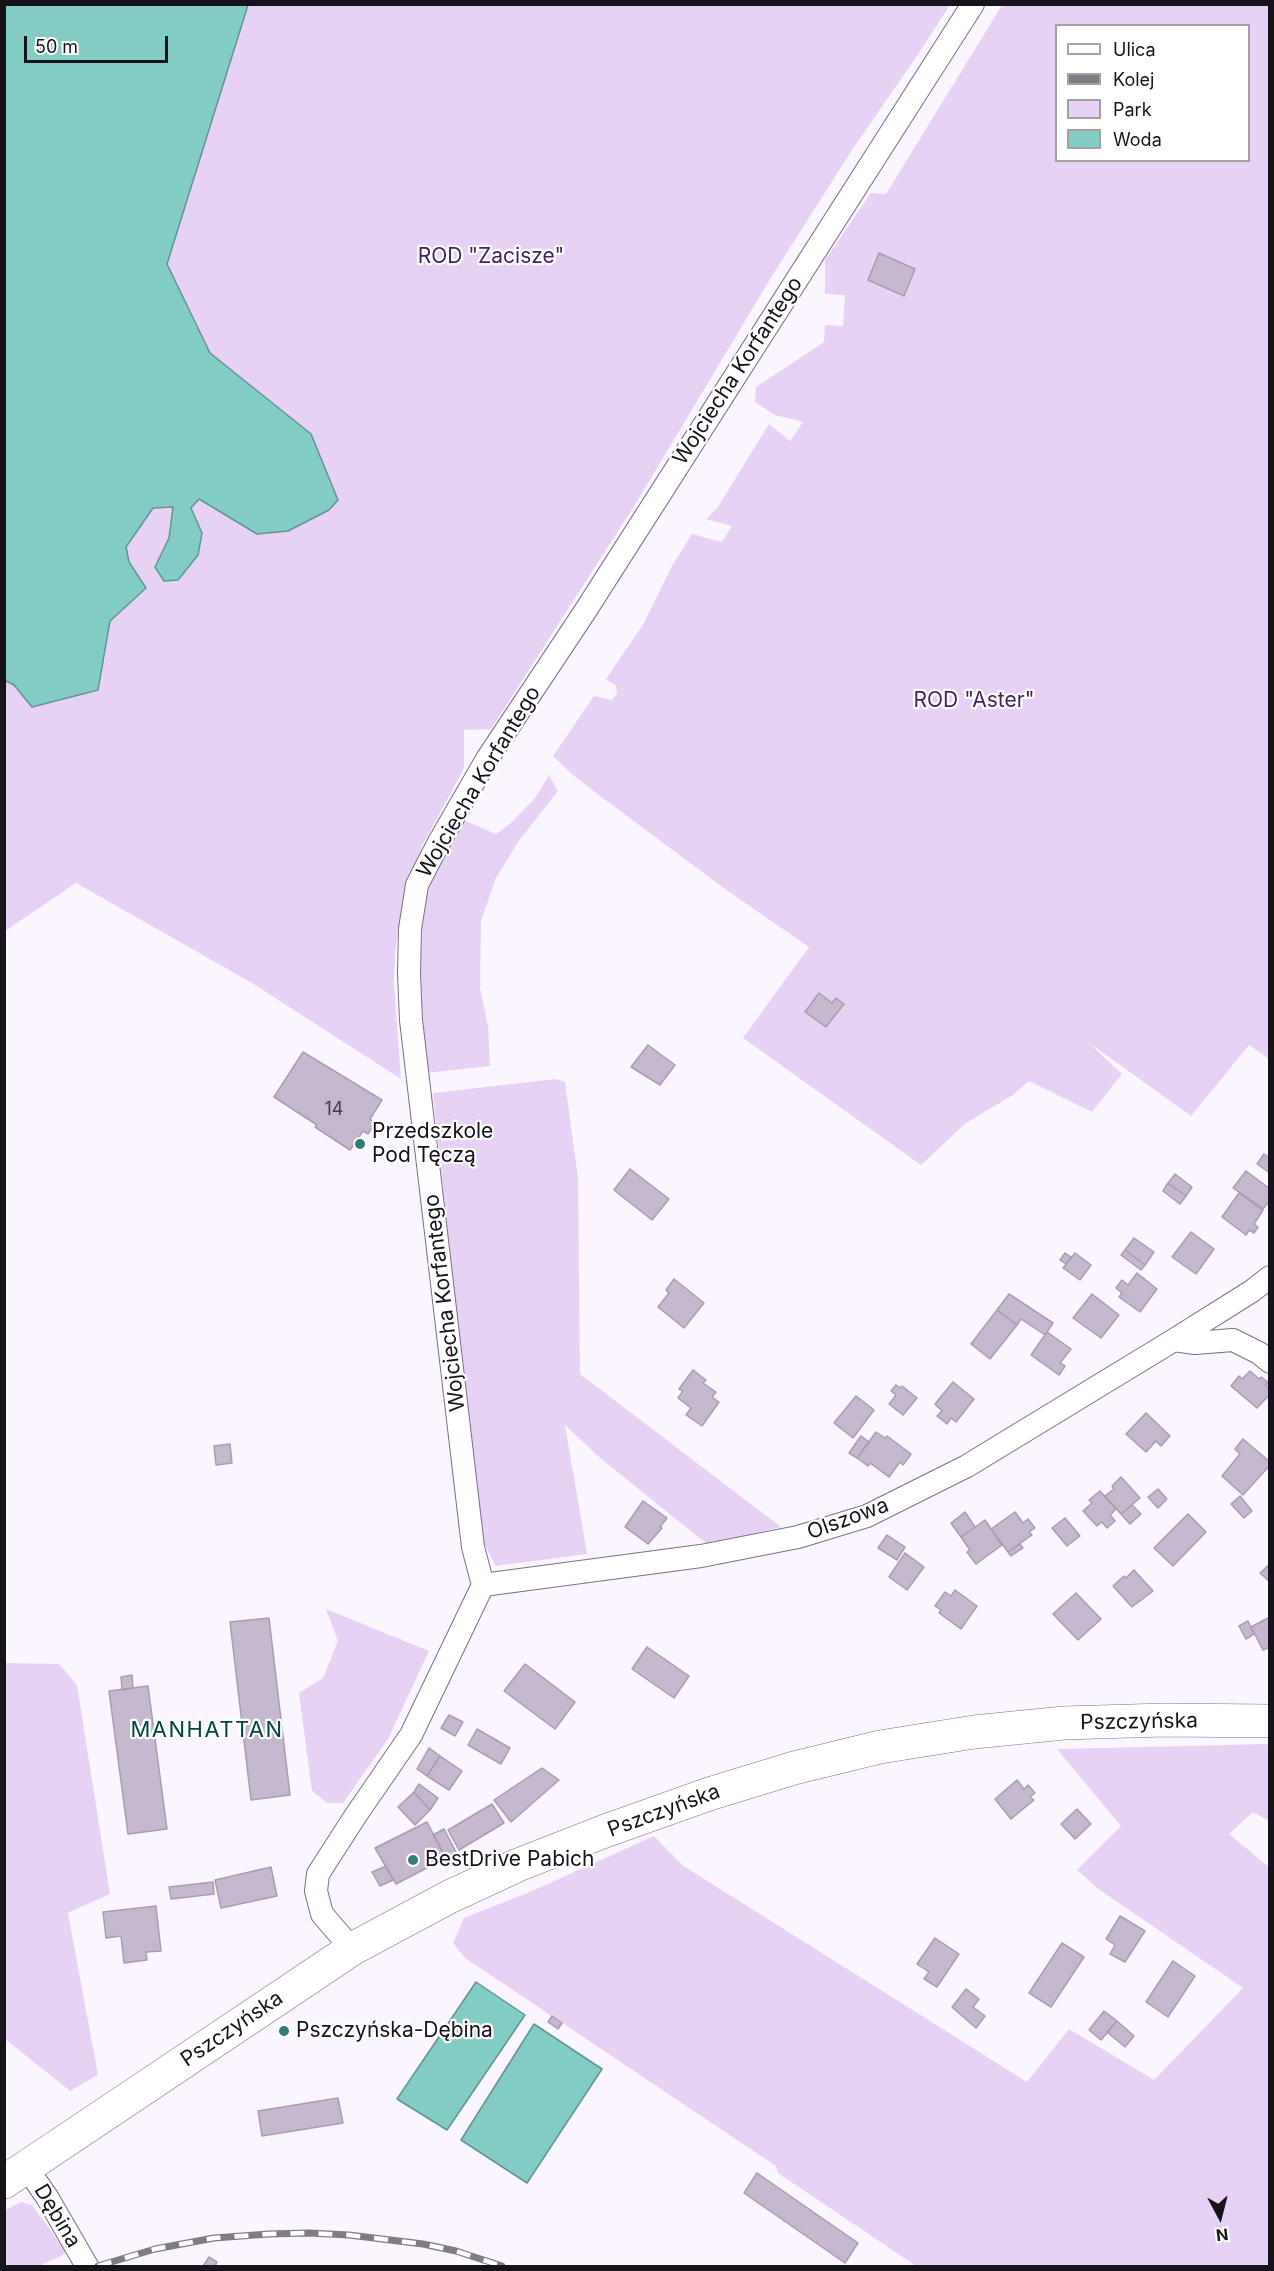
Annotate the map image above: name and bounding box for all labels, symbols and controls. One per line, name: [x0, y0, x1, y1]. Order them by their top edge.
scale bar: [27, 24, 171, 62]
legend: [1055, 24, 1250, 162]
text: 50 m: [35, 36, 78, 57]
text: Ulica: [1113, 39, 1156, 60]
text: Kolej: [1113, 69, 1154, 90]
text: Park: [1113, 99, 1152, 120]
text: Woda: [1113, 129, 1162, 150]
park label: ROD "Zacisze": [418, 244, 564, 270]
street label: Wojciecha Korfantego: [668, 272, 808, 470]
street label: Wojciecha Korfantego: [412, 682, 546, 882]
park label: ROD "Aster": [914, 688, 1034, 714]
house number: 14: [325, 1099, 343, 1121]
place label: Przedszkole Pod Tęczą: [372, 1119, 493, 1169]
marker: Przedszkole Pod Tęczą: [353, 1137, 367, 1151]
street label: Wojciecha Korfantego: [419, 1193, 471, 1413]
street label: Olszowa: [804, 1493, 892, 1545]
street label: Pszczyńska: [1080, 1708, 1198, 1736]
district label: MANHATTAN: [130, 1717, 284, 1743]
street label: Pszczyńska: [604, 1779, 724, 1843]
place label: BestDrive Pabich: [425, 1847, 595, 1873]
marker: BestDrive Pabich: [406, 1853, 420, 1867]
street label: Pszczyńska: [176, 1986, 288, 2072]
place label: Pszczyńska-Dębina: [296, 2018, 493, 2044]
marker: Pszczyńska-Dębina: [277, 2024, 291, 2038]
street label: Dębina: [28, 2180, 86, 2252]
north arrow: [1190, 2187, 1250, 2247]
text: N: [1215, 2224, 1229, 2246]

